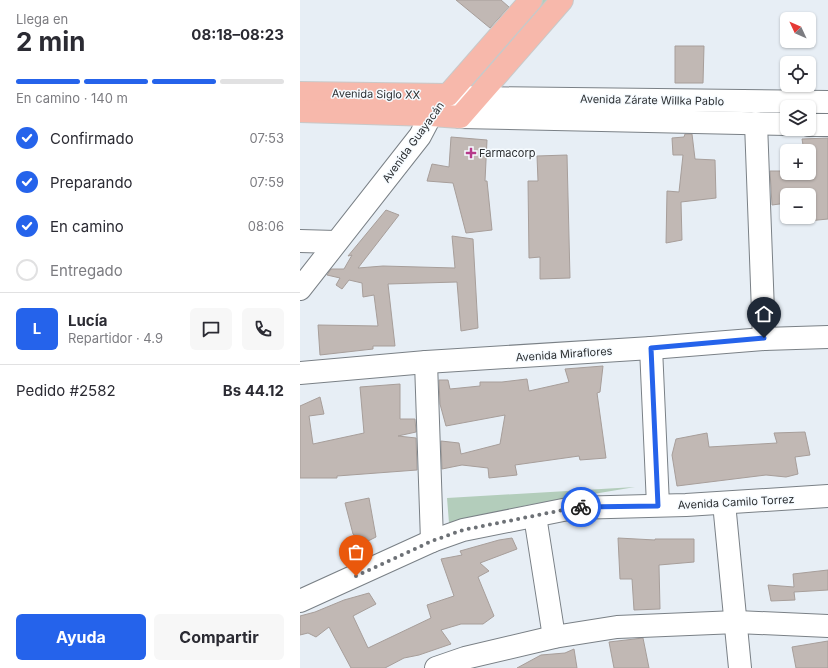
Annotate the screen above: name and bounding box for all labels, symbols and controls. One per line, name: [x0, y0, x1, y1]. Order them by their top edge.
text: Llega en: [16, 11, 68, 27]
north arrow: [780, 12, 816, 48]
map controls: [780, 12, 816, 224]
text: 08:18–08:23: [191, 25, 284, 44]
text: 2 min: [16, 26, 86, 57]
button: locate: [780, 56, 816, 92]
street label: Avenida Siglo XX: [332, 86, 421, 102]
text: En camino · 140 m: [16, 90, 128, 106]
street label: Avenida Zárate Willka Pablo: [580, 92, 725, 108]
street label: Avenida Guayacán: [379, 99, 447, 185]
button: layers: [780, 100, 816, 136]
icon: check: [16, 127, 38, 149]
text: Confirmado: [50, 129, 134, 148]
text: 07:53: [249, 130, 284, 146]
button: +: [780, 144, 816, 180]
place label: Farmacorp: [479, 146, 536, 160]
marker: Farmacorp: [466, 148, 476, 158]
icon: check: [16, 171, 38, 193]
text: Preparando: [50, 173, 133, 192]
text: 07:59: [249, 174, 284, 190]
button: −: [780, 188, 816, 224]
icon: check: [16, 215, 38, 237]
text: En camino: [50, 217, 124, 236]
text: 08:06: [248, 218, 284, 234]
text: Entregado: [50, 261, 123, 280]
pin: [747, 297, 781, 338]
icon: home: [753, 303, 775, 325]
button: chat: [190, 308, 232, 350]
button: phone: [242, 308, 284, 350]
text: Lucía: [68, 311, 107, 330]
text: L: [33, 319, 41, 338]
text: Repartidor · 4.9: [68, 330, 163, 346]
street label: Avenida Miraflores: [515, 344, 613, 364]
text: Pedido #2582: [16, 381, 116, 400]
text: Bs 44.12: [223, 381, 284, 400]
courier: [561, 487, 601, 527]
street label: Avenida Camilo Torrez: [677, 492, 795, 512]
icon: bike: [570, 496, 592, 518]
pin: [339, 535, 373, 576]
icon: bag: [345, 541, 367, 563]
button: Ayuda: [16, 614, 146, 660]
button: Compartir: [154, 614, 284, 660]

